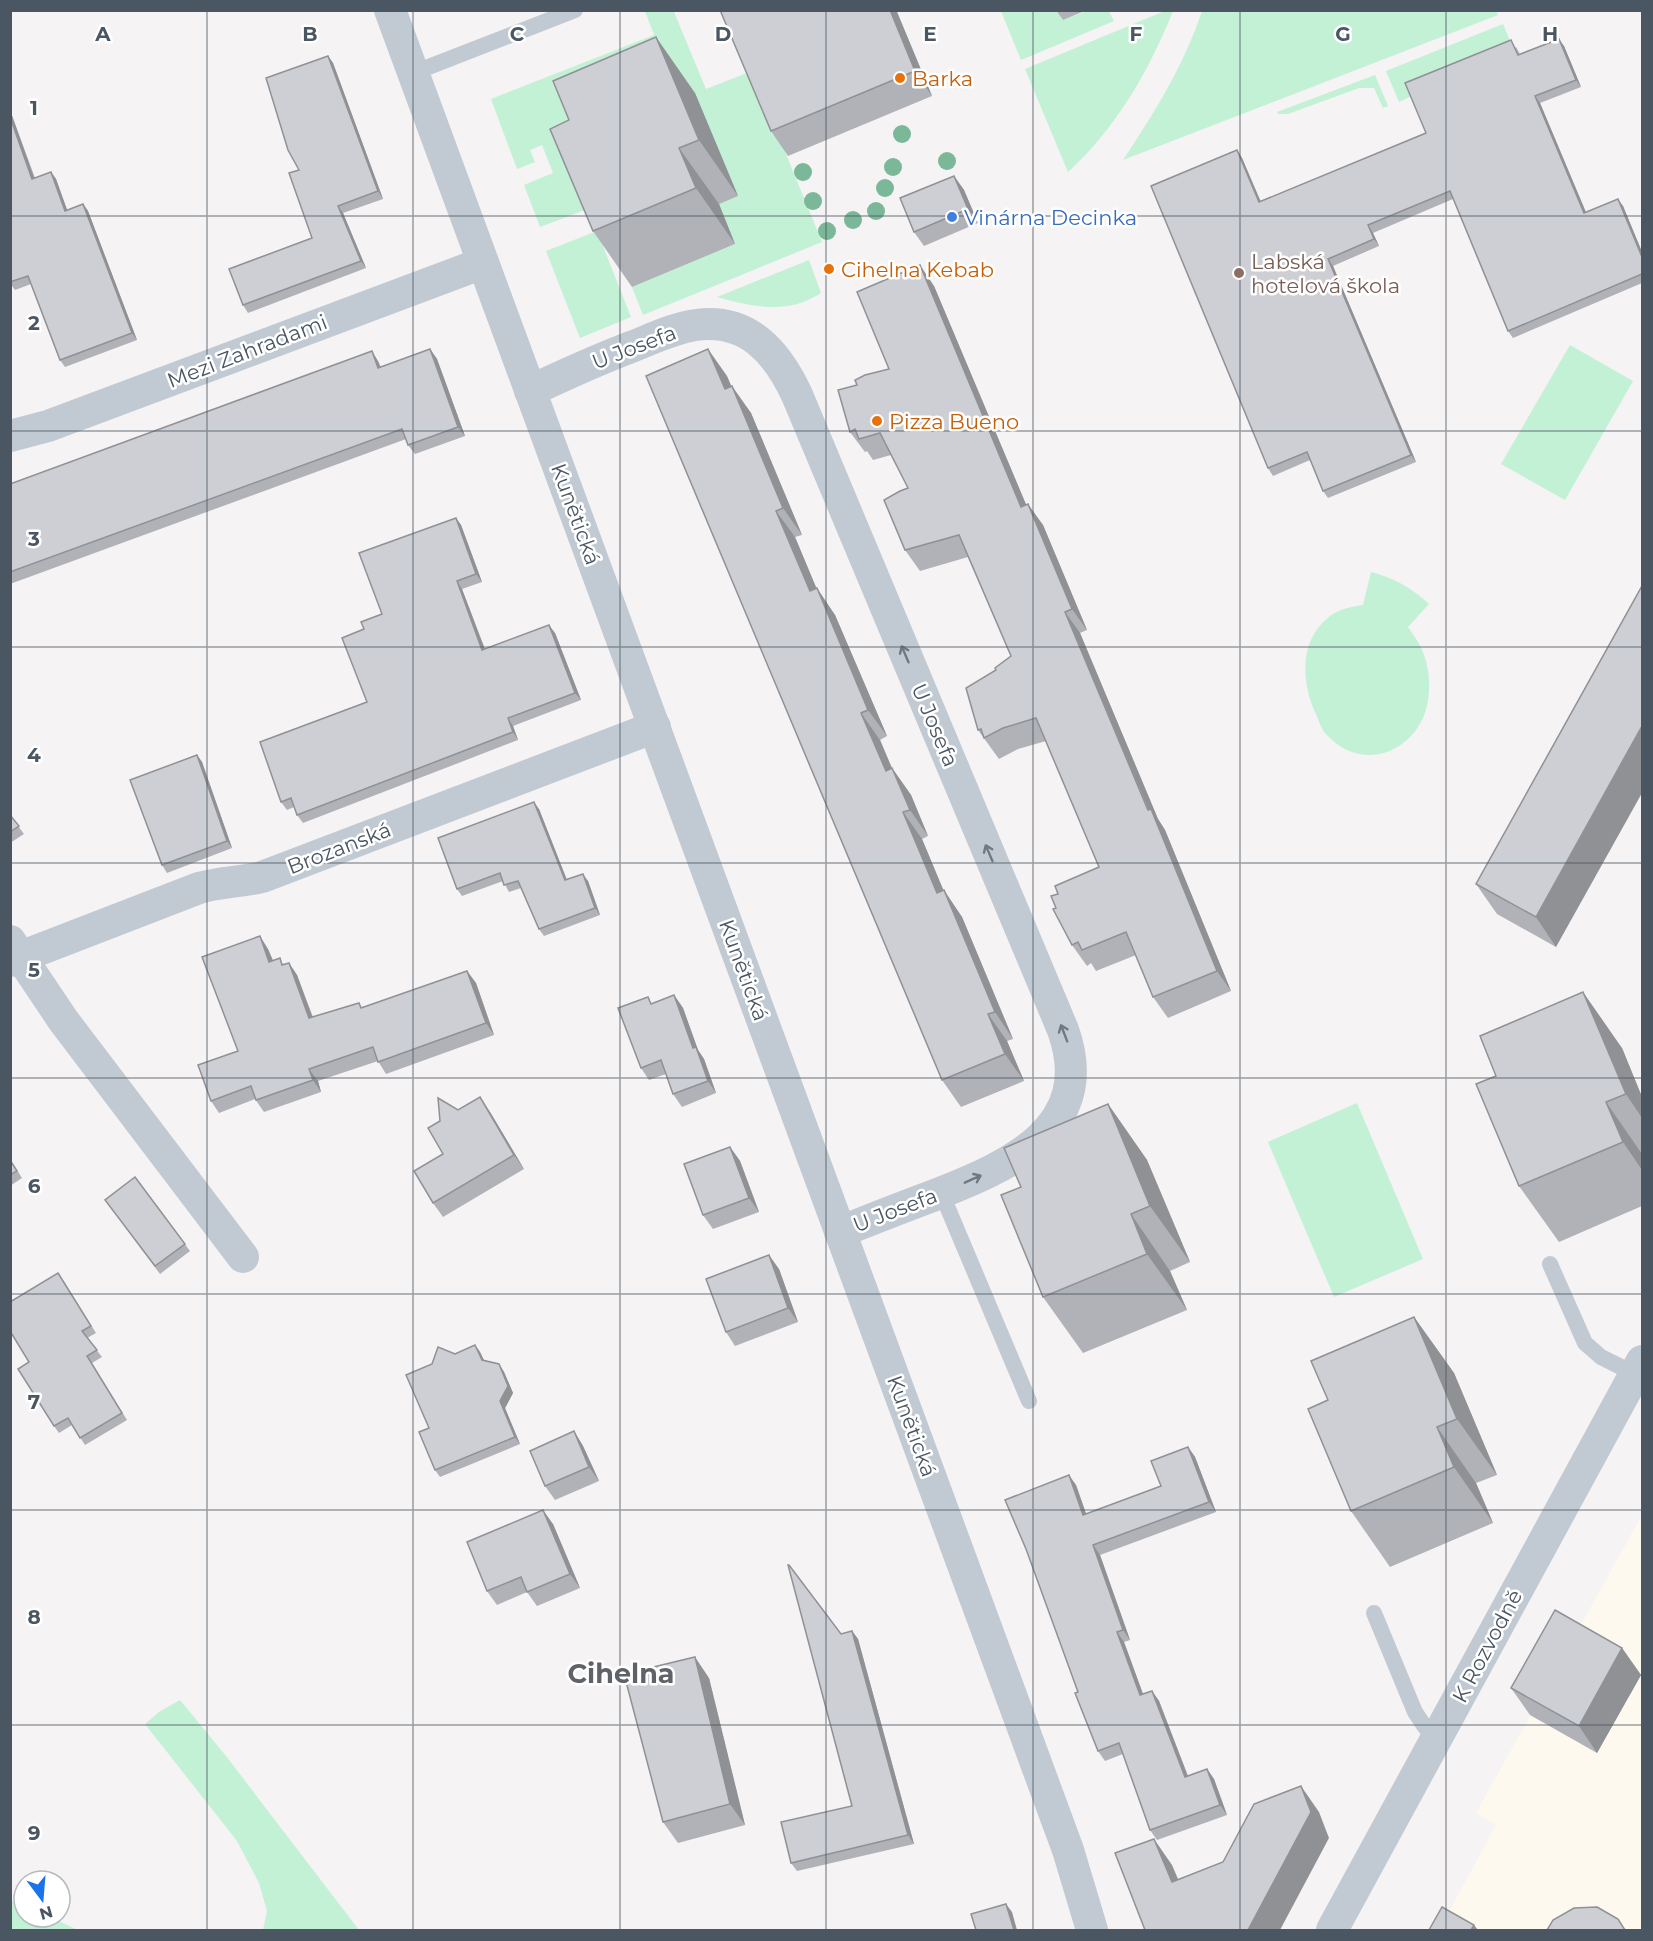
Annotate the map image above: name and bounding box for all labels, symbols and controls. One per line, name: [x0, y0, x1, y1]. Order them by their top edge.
text: A: [94, 22, 111, 46]
text: B: [302, 22, 318, 46]
text: C: [510, 22, 525, 46]
text: D: [715, 22, 731, 46]
text: E: [923, 22, 937, 46]
text: F: [1130, 22, 1143, 46]
text: G: [1335, 22, 1351, 46]
text: H: [1542, 22, 1558, 46]
place label: Barka: [912, 66, 973, 91]
marker: Barka: [893, 71, 907, 85]
text: 1: [30, 96, 38, 120]
place label: Vinárna Decinka: [964, 205, 1137, 230]
marker: Vinárna Decinka: [945, 210, 959, 224]
place label: Labská hotelová škola: [1251, 249, 1400, 298]
place label: Cihelna Kebab: [841, 257, 994, 282]
marker: Cihelna Kebab: [822, 262, 836, 276]
marker: Labská hotelová škola: [1232, 266, 1246, 280]
street label: Mezi Zahradami: [163, 309, 331, 393]
text: 2: [28, 311, 40, 335]
street label: U Josefa: [588, 320, 680, 374]
place label: Pizza Bueno: [889, 409, 1019, 434]
marker: Pizza Bueno: [870, 414, 884, 428]
street label: Kunětická: [546, 460, 606, 568]
text: 3: [27, 527, 40, 551]
one-way arrow: [899, 645, 910, 663]
street label: U Josefa: [906, 680, 964, 770]
text: 4: [27, 743, 41, 767]
street label: Brozanská: [284, 817, 394, 879]
one-way arrow: [983, 844, 994, 862]
street label: Kunětická: [714, 916, 774, 1024]
text: 5: [28, 958, 40, 982]
one-way arrow: [1058, 1024, 1069, 1043]
one-way arrow: [963, 1172, 981, 1184]
text: 6: [28, 1174, 41, 1198]
street label: U Josefa: [849, 1183, 941, 1237]
street label: Kunětická: [882, 1372, 942, 1480]
text: 7: [28, 1390, 40, 1414]
street label: K Rozvodně: [1447, 1585, 1527, 1707]
text: 8: [27, 1605, 41, 1629]
district label: Cihelna: [568, 1657, 674, 1690]
text: 9: [28, 1821, 40, 1845]
north arrow: [12, 1869, 72, 1929]
text: N: [37, 1902, 55, 1924]

